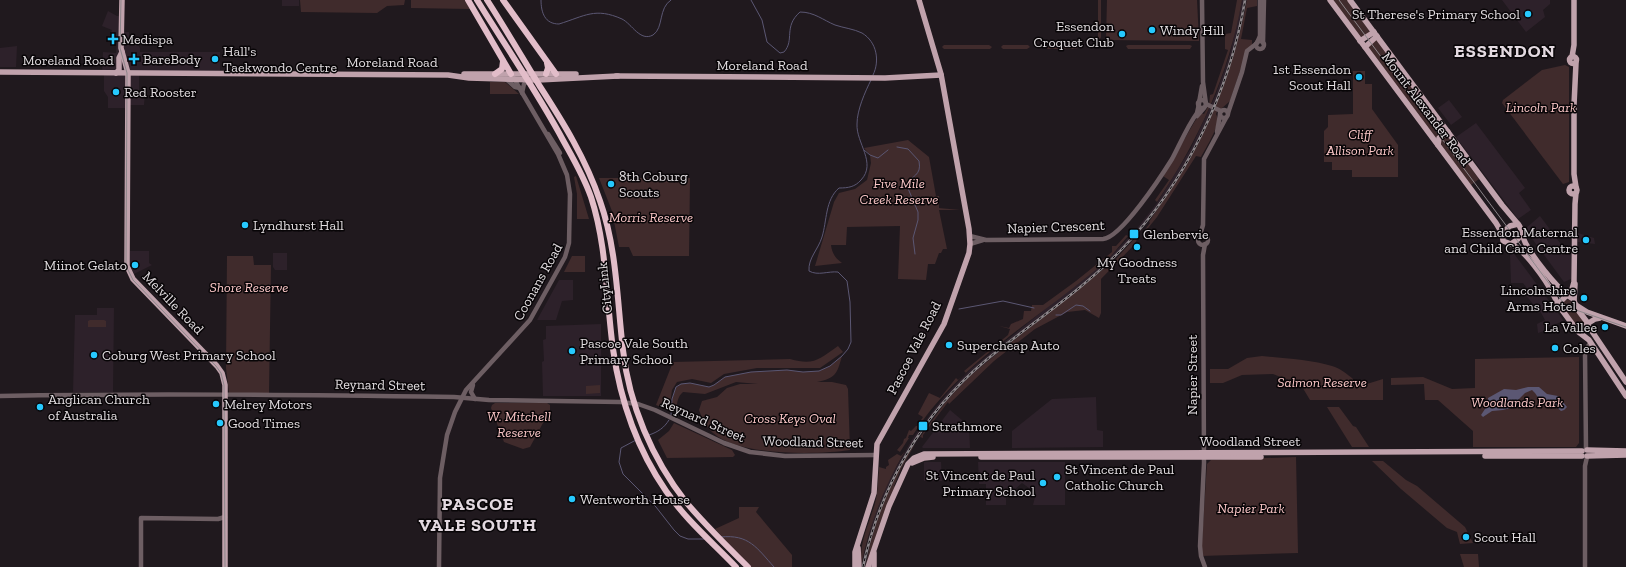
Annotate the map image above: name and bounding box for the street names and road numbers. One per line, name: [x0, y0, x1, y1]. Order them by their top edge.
street label: Mount Alexander Road: [1378, 49, 1474, 169]
street label: Moreland Road: [22, 52, 114, 69]
street label: Moreland Road: [346, 54, 438, 71]
street label: Moreland Road: [716, 57, 808, 74]
street label: Napier Crescent: [1007, 217, 1106, 237]
street label: Coonans Road: [510, 240, 566, 324]
street label: CityLink: [594, 261, 616, 315]
street label: Melville Road: [139, 268, 207, 338]
street label: Pascoe Vale Road: [883, 298, 945, 397]
street label: Napier Street: [1184, 334, 1201, 415]
street label: Reynard Street: [335, 376, 426, 394]
street label: Reynard Street: [658, 394, 748, 446]
street label: Woodland Street: [762, 433, 864, 451]
street label: Woodland Street: [1200, 433, 1301, 450]

